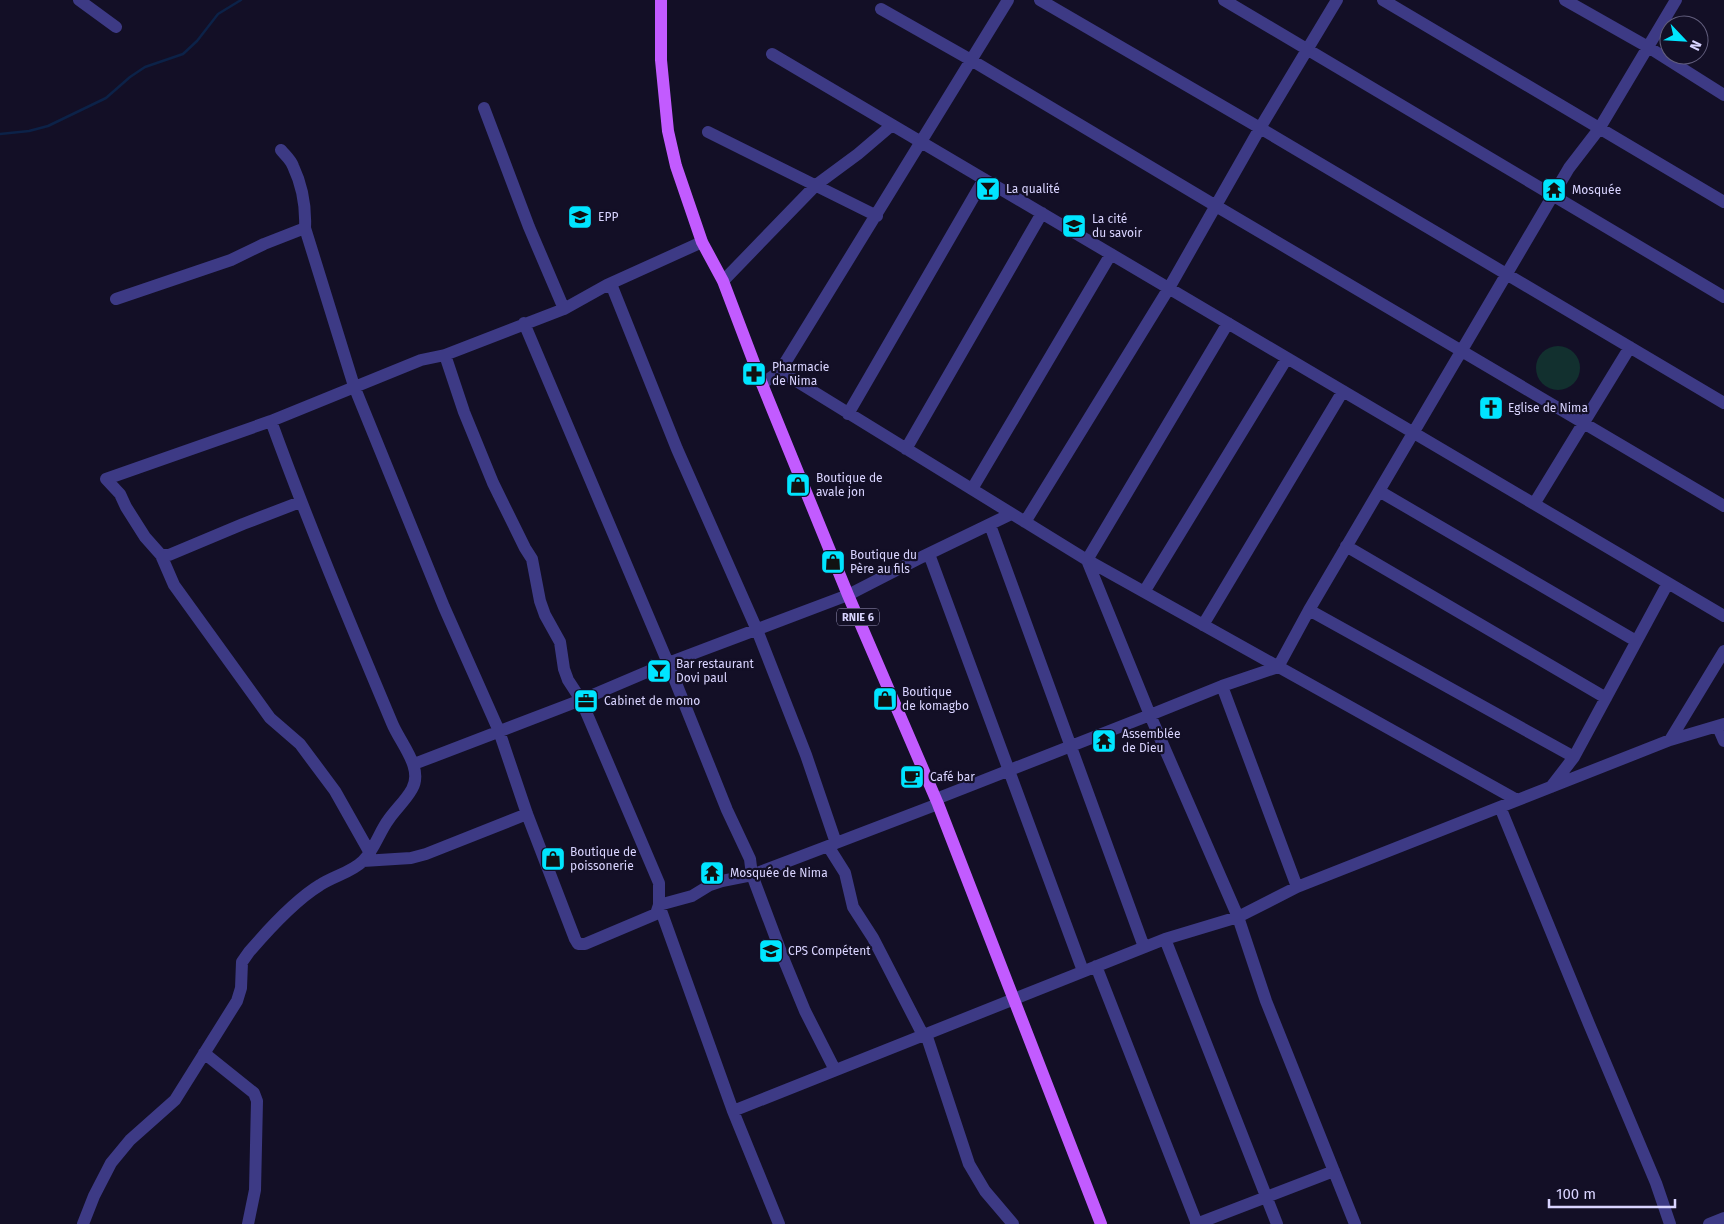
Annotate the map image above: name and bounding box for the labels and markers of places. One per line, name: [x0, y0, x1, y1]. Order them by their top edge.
bar icon: La qualité: [975, 176, 1001, 202]
temple icon: Mosquée: [1541, 177, 1567, 203]
place label: La qualité: [1006, 182, 1060, 196]
place label: Mosquée: [1572, 183, 1621, 197]
school or university icon: EPP: [567, 204, 593, 230]
place label: EPP: [598, 210, 618, 224]
place label: La cité du savoir: [1092, 212, 1142, 240]
school or university icon: La cité du savoir: [1061, 213, 1087, 239]
place label: Pharmacie de Nima: [772, 360, 829, 388]
pharmacy icon: Pharmacie de Nima: [741, 361, 767, 387]
church icon: Eglise de Nima: [1478, 395, 1504, 421]
place label: Eglise de Nima: [1508, 401, 1588, 415]
place label: Boutique de avale jon: [816, 471, 883, 499]
shop icon: Boutique de avale jon: [785, 472, 811, 498]
place label: Boutique du Père au fils: [850, 548, 917, 576]
shop icon: Boutique du Père au fils: [820, 549, 846, 575]
place label: Bar restaurant Dovi paul: [676, 657, 755, 685]
bar icon: Bar restaurant Dovi paul: [646, 658, 672, 684]
place label: Boutique de komagbo: [902, 685, 969, 713]
shop icon: Boutique de komagbo: [872, 686, 898, 712]
office icon: Cabinet de momo: [573, 688, 599, 714]
place label: Cabinet de momo: [604, 694, 700, 708]
place label: Assemblée de Dieu: [1122, 727, 1180, 755]
temple icon: Assemblée de Dieu: [1091, 728, 1117, 754]
cafe icon: Café bar: [899, 764, 925, 790]
place label: Café bar: [930, 770, 975, 784]
place label: Boutique de poissonerie: [570, 845, 637, 873]
shop icon: Boutique de poissonerie: [540, 846, 566, 872]
temple icon: Mosquée de Nima: [699, 860, 725, 886]
place label: Mosquée de Nima: [730, 866, 828, 880]
school or university icon: CPS Compétent: [758, 938, 784, 964]
place label: CPS Compétent: [788, 944, 871, 958]

